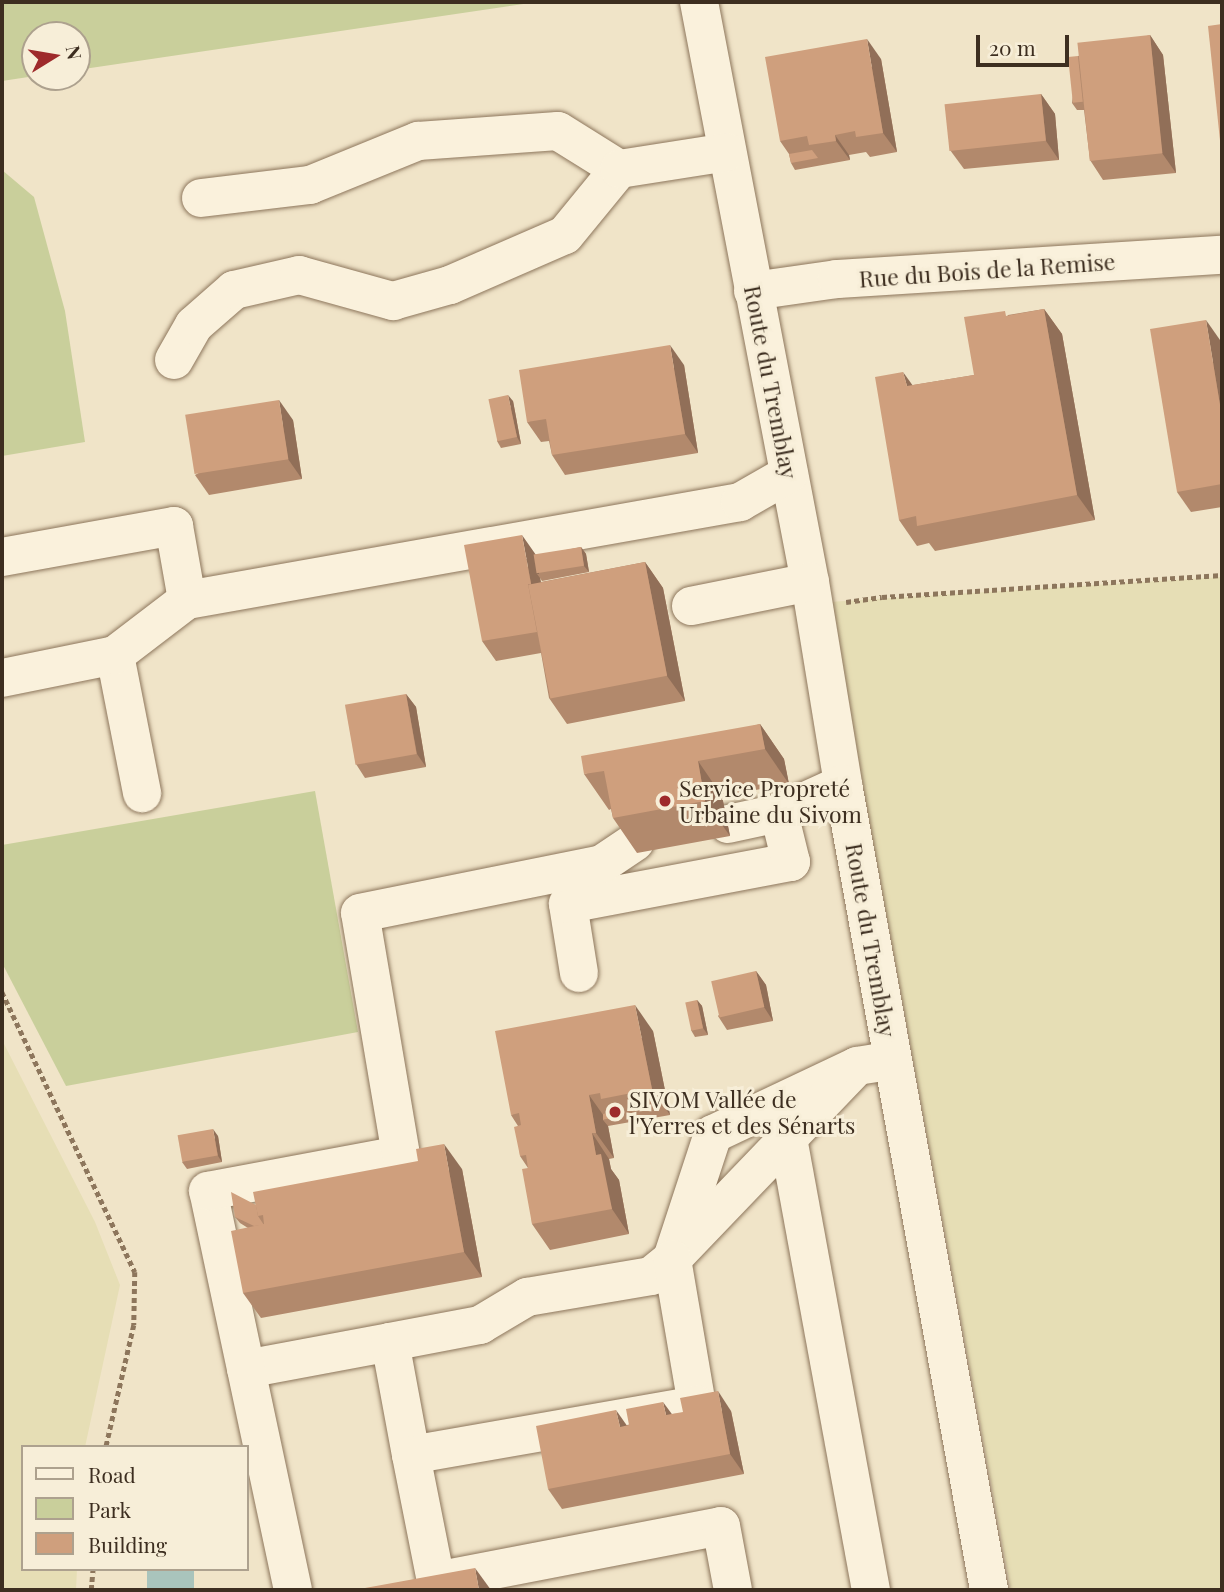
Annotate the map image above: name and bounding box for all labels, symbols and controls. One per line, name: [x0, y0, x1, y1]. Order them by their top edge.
north arrow: [21, 21, 91, 91]
scale bar: [979, 21, 1072, 65]
text: 20 m: [989, 33, 1036, 61]
text: N: [61, 43, 89, 62]
street label: Rue du Bois de la Remise: [857, 247, 1117, 293]
street label: Route du Tremblay: [739, 283, 803, 481]
place label: Service Propreté Urbaine du Sivom: [679, 774, 862, 828]
marker: Service Propreté Urbaine du Sivom: [657, 793, 673, 809]
street label: Route du Tremblay: [840, 841, 902, 1039]
place label: SIVOM Vallée de l'Yerres et des Sénarts: [629, 1085, 856, 1139]
marker: SIVOM Vallée de l'Yerres et des Sénarts: [607, 1104, 623, 1120]
legend: [21, 1445, 248, 1571]
text: Road: [88, 1460, 136, 1488]
text: Park: [88, 1495, 131, 1523]
text: Building: [88, 1530, 167, 1558]

